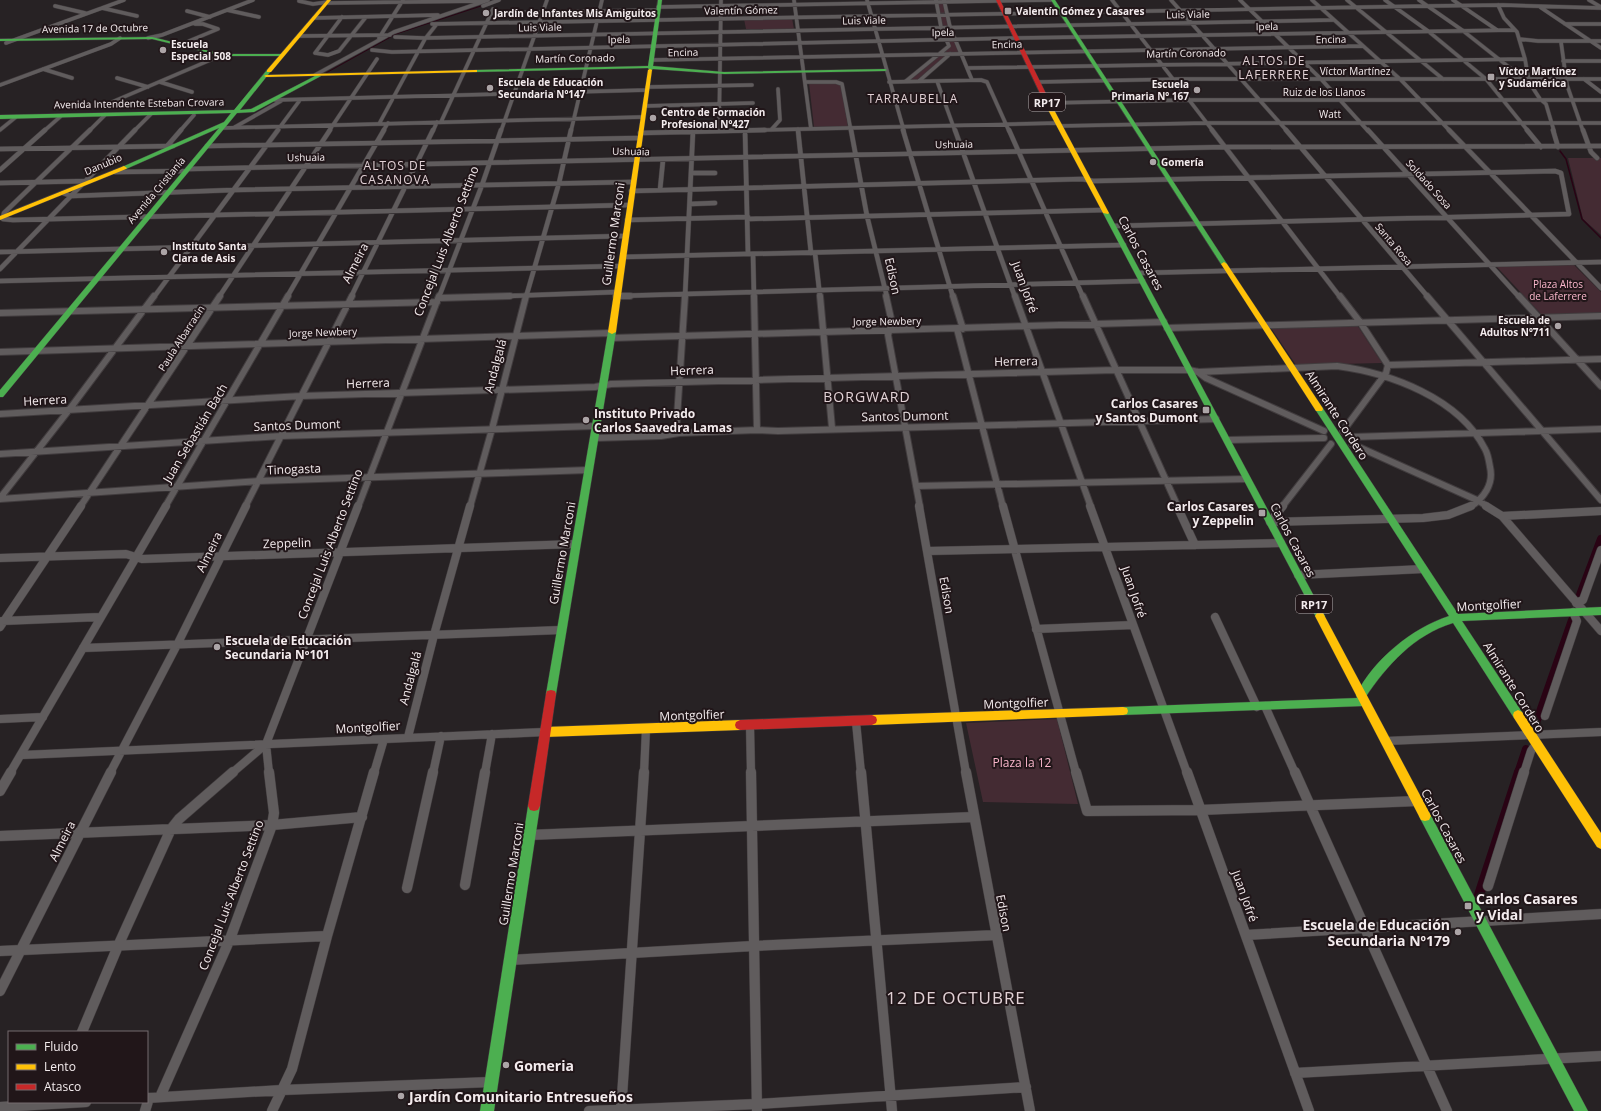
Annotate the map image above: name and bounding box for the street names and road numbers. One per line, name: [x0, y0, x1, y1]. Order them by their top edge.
street label: Valentín Gómez: [704, 2, 778, 18]
street label: Luis Viale: [1166, 7, 1210, 21]
street label: Luis Viale: [842, 13, 886, 27]
street label: Ipela: [1256, 19, 1278, 33]
street label: Avenida 17 de Octubre: [42, 20, 149, 36]
street label: Luis Viale: [518, 20, 562, 34]
street label: Ipela: [932, 25, 954, 39]
street label: Ipela: [608, 32, 630, 46]
street label: Encina: [1316, 32, 1346, 46]
street label: Encina: [992, 37, 1022, 51]
street label: Encina: [668, 45, 698, 59]
street label: Martín Coronado: [1146, 45, 1226, 61]
street label: Martín Coronado: [535, 50, 615, 66]
street label: Víctor Martínez: [1320, 64, 1391, 78]
street label: Ruiz de los Llanos: [1283, 85, 1366, 99]
road number: RP17: [1029, 93, 1065, 111]
street label: Avenida Intendente Esteban Crovara: [54, 95, 224, 111]
street label: Watt: [1319, 107, 1341, 121]
street label: Ushuaia: [935, 137, 973, 151]
street label: Ushuaia: [612, 144, 650, 158]
street label: Danubio: [82, 150, 124, 178]
street label: Ushuaia: [287, 150, 325, 164]
street label: Avenida Cristianía: [124, 154, 188, 226]
street label: Soldado Sosa: [1403, 156, 1455, 212]
street label: Concejal Luis Alberto Settino: [409, 163, 483, 319]
street label: Guillermo Marconi: [597, 181, 629, 287]
street label: Carlos Casares: [1114, 213, 1168, 294]
street label: Santa Rosa: [1372, 220, 1416, 268]
street label: Almeira: [338, 240, 372, 286]
street label: Edison: [881, 256, 905, 296]
street label: Juan Jofré: [1007, 258, 1042, 315]
street label: Paula Albarracin: [154, 302, 208, 374]
street label: Jorge Newbery: [852, 313, 922, 329]
street label: Jorge Newbery: [288, 324, 358, 340]
street label: Andalgalá: [480, 337, 510, 395]
street label: Herrera: [994, 352, 1038, 370]
street label: Herrera: [670, 361, 714, 379]
street label: Almirante Cordero: [1302, 367, 1372, 463]
street label: Herrera: [346, 374, 390, 392]
street label: Juan Sebastián Bach: [158, 380, 231, 487]
street label: Herrera: [23, 390, 67, 410]
street label: Santos Dumont: [861, 407, 949, 425]
street label: Santos Dumont: [253, 415, 341, 435]
street label: Tinogasta: [267, 460, 321, 478]
street label: Concejal Luis Alberto Settino: [293, 466, 367, 622]
street label: Guillermo Marconi: [545, 500, 579, 606]
street label: Carlos Casares: [1266, 500, 1320, 581]
street label: Almeira: [192, 529, 226, 575]
street label: Zeppelin: [262, 534, 312, 552]
street label: Juan Jofré: [1117, 563, 1151, 620]
street label: Edison: [935, 575, 959, 615]
road number: RP17: [1296, 595, 1332, 613]
street label: Montgolfier: [1456, 595, 1522, 615]
street label: Almirante Cordero: [1479, 639, 1549, 735]
street label: Andalgalá: [395, 649, 425, 707]
street label: Montgolfier: [983, 693, 1049, 713]
street label: Montgolfier: [659, 705, 725, 725]
street label: Montgolfier: [335, 717, 401, 737]
street label: Carlos Casares: [1417, 786, 1471, 867]
street label: Concejal Luis Alberto Settino: [194, 817, 268, 973]
street label: Almeira: [45, 818, 79, 864]
street label: Guillermo Marconi: [494, 821, 528, 927]
street label: Juan Jofré: [1227, 867, 1262, 924]
street label: Edison: [992, 893, 1016, 933]

